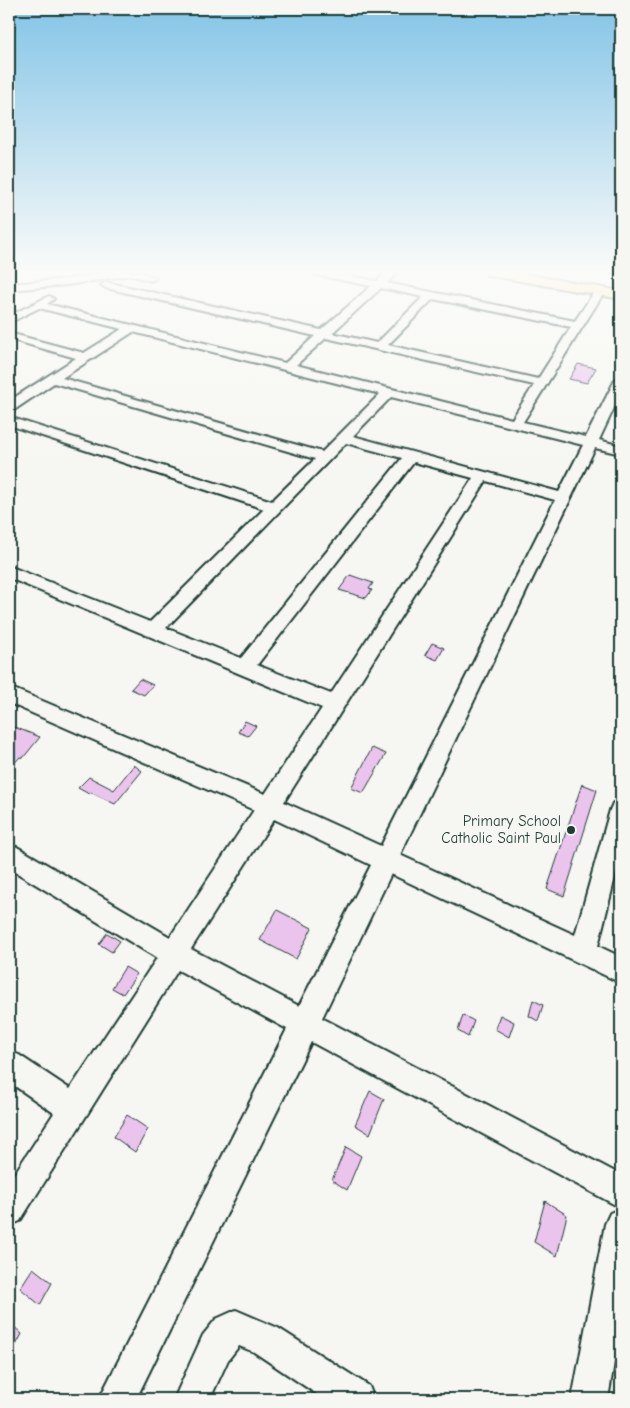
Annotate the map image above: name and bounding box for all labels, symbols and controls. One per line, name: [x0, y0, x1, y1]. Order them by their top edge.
place label: Primary School Catholic Saint Paul: [441, 812, 561, 847]
marker: Primary School Catholic Saint Paul: [565, 824, 577, 836]

